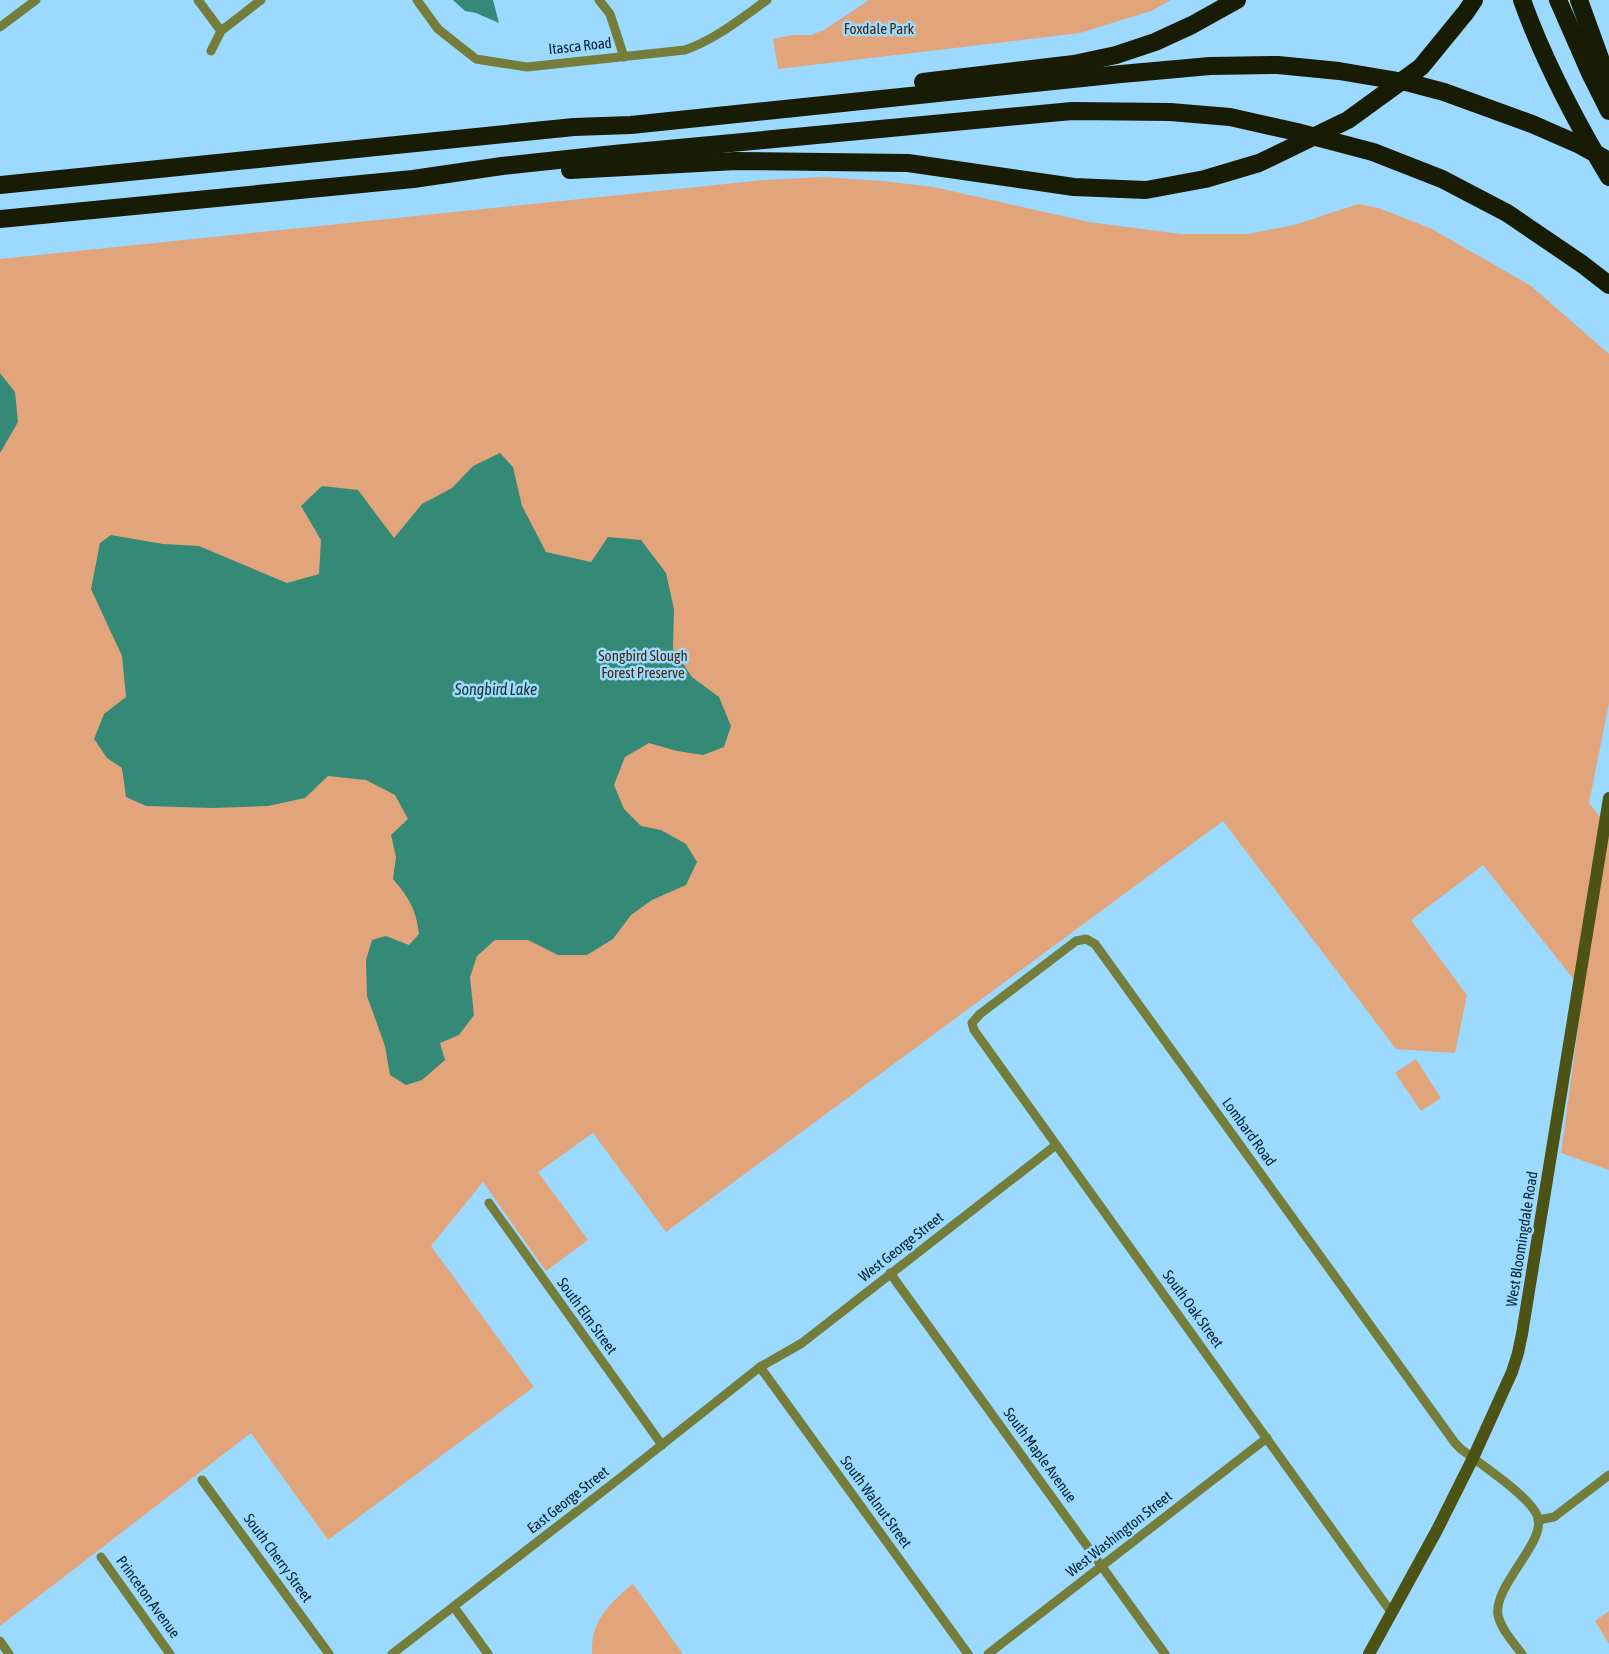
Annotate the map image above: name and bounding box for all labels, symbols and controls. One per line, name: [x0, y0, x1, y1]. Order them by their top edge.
park label: Foxdale Park: [844, 20, 915, 37]
street label: Itasca Road: [547, 34, 612, 57]
park label: Songbird Slough Forest Preserve: [598, 647, 688, 681]
water label: Songbird Lake: [454, 680, 537, 699]
street label: Lombard Road: [1219, 1094, 1280, 1169]
street label: West Bloomingdale Road: [1502, 1170, 1541, 1308]
street label: West George Street: [855, 1208, 946, 1285]
street label: South Oak Street: [1160, 1267, 1227, 1351]
street label: South Elm Street: [554, 1274, 621, 1357]
street label: South Maple Avenue: [1000, 1404, 1080, 1505]
street label: South Walnut Street: [837, 1452, 915, 1551]
street label: East George Street: [524, 1463, 612, 1537]
street label: West Washington Street: [1062, 1487, 1175, 1580]
street label: South Cherry Street: [241, 1510, 316, 1605]
street label: Princeton Avenue: [113, 1552, 184, 1641]

